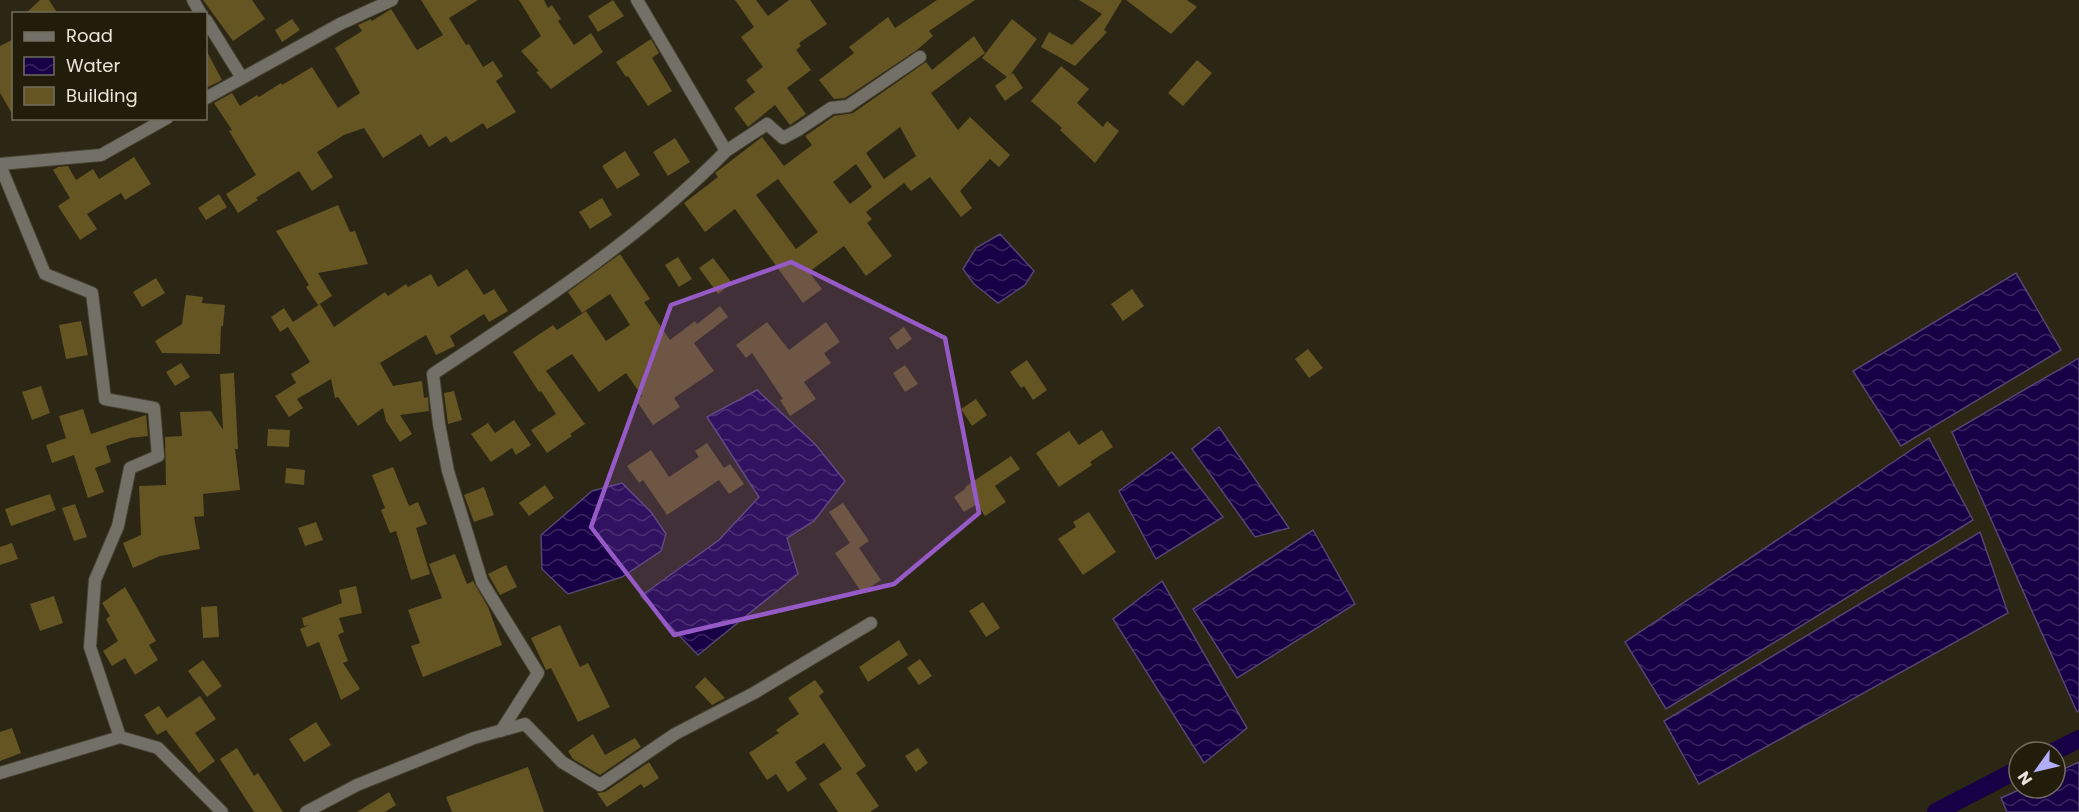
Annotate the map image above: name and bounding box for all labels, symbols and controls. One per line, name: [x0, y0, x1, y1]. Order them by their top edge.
legend: [12, 12, 207, 120]
text: Road: [66, 23, 113, 48]
text: Water: [66, 53, 120, 78]
text: Building: [66, 83, 138, 108]
north arrow: [2007, 740, 2067, 800]
text: N: [2012, 767, 2038, 790]

